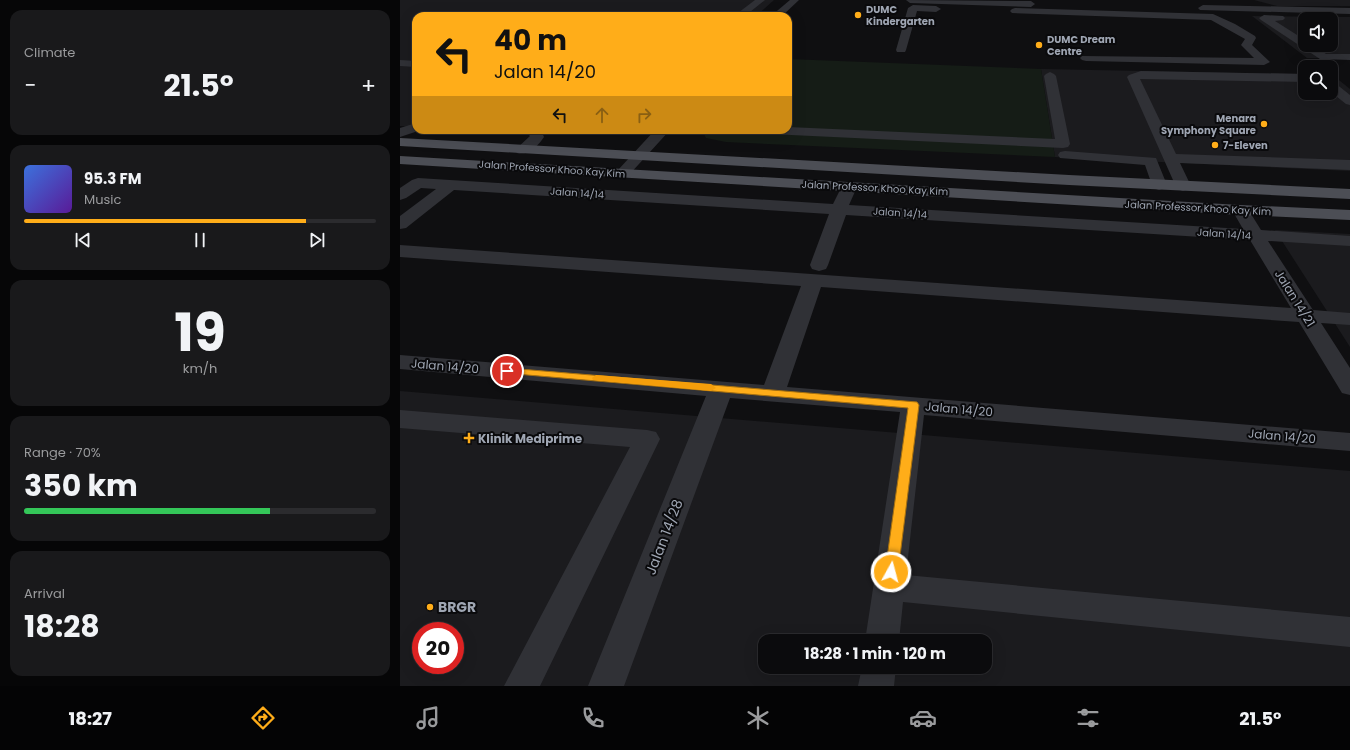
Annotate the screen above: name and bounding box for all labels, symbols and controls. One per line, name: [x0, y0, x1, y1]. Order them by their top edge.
place label: DUMC Kindergarten: [866, 2, 935, 29]
marker: DUMC Kindergarten: [853, 10, 863, 20]
map controls: [1298, 12, 1338, 100]
button: sound: [1298, 12, 1338, 52]
text: 40 m: [494, 21, 567, 60]
icon: left: [428, 28, 480, 80]
place label: DUMC Dream Centre: [1047, 32, 1116, 59]
marker: DUMC Dream Centre: [1034, 40, 1044, 50]
text: Climate: [24, 43, 75, 62]
text: Jalan 14/20: [494, 59, 596, 84]
button: search: [1298, 60, 1338, 100]
text: 21.5°: [163, 64, 234, 107]
text: −: [24, 70, 36, 101]
text: +: [361, 70, 376, 101]
icon: left: [549, 104, 571, 126]
icon: ahead: [591, 104, 613, 126]
icon: right: [633, 104, 655, 126]
place label: Menara Symphony Square: [1161, 111, 1256, 138]
marker: Menara Symphony Square: [1259, 119, 1269, 129]
place label: 7-Eleven: [1223, 138, 1268, 153]
marker: 7-Eleven: [1210, 140, 1220, 150]
street label: Jalan Professor Khoo Kay Kim: [478, 156, 626, 182]
text: 95.3 FM: [84, 168, 141, 189]
street label: Jalan Professor Khoo Kay Kim: [801, 177, 949, 199]
street label: Jalan 14/14: [549, 184, 605, 202]
text: Music: [84, 190, 121, 209]
street label: Jalan Professor Khoo Kay Kim: [1124, 197, 1272, 219]
street label: Jalan 14/14: [872, 204, 928, 222]
street label: Jalan 14/14: [1196, 225, 1252, 243]
icon: previous: [72, 229, 94, 251]
icon: pause: [189, 229, 211, 251]
icon: next: [306, 229, 328, 251]
street label: Jalan 14/21: [1271, 266, 1319, 330]
text: 19: [174, 296, 226, 369]
pin: [490, 354, 524, 388]
street label: Jalan 14/20: [410, 355, 480, 377]
text: km/h: [183, 359, 217, 378]
icon: arrive: [496, 360, 518, 382]
street label: Jalan 14/20: [924, 398, 994, 420]
street label: Jalan 14/20: [1247, 425, 1317, 447]
place label: Klinik Mediprime: [478, 430, 583, 447]
marker: Klinik Mediprime: [463, 432, 475, 444]
text: Range · 70%: [24, 443, 101, 462]
text: 350 km: [24, 464, 138, 507]
street label: Jalan 14/28: [640, 496, 688, 578]
position arrow: [870, 551, 912, 593]
text: Arrival: [24, 584, 65, 603]
place label: BRGR: [438, 597, 476, 617]
marker: BRGR: [425, 602, 435, 612]
text: 18:28: [24, 605, 100, 648]
speed limit sign: 20: [412, 622, 464, 674]
text: 18:28 · 1 min · 120 m: [804, 643, 946, 664]
icon: directions: [249, 704, 277, 732]
icon: music: [414, 704, 442, 732]
icon: phone: [579, 704, 607, 732]
icon: climate: [744, 704, 772, 732]
icon: car: [909, 704, 937, 732]
icon: filters: [1074, 704, 1102, 732]
text: 18:27: [69, 706, 112, 731]
text: 21.5°: [1239, 706, 1281, 731]

